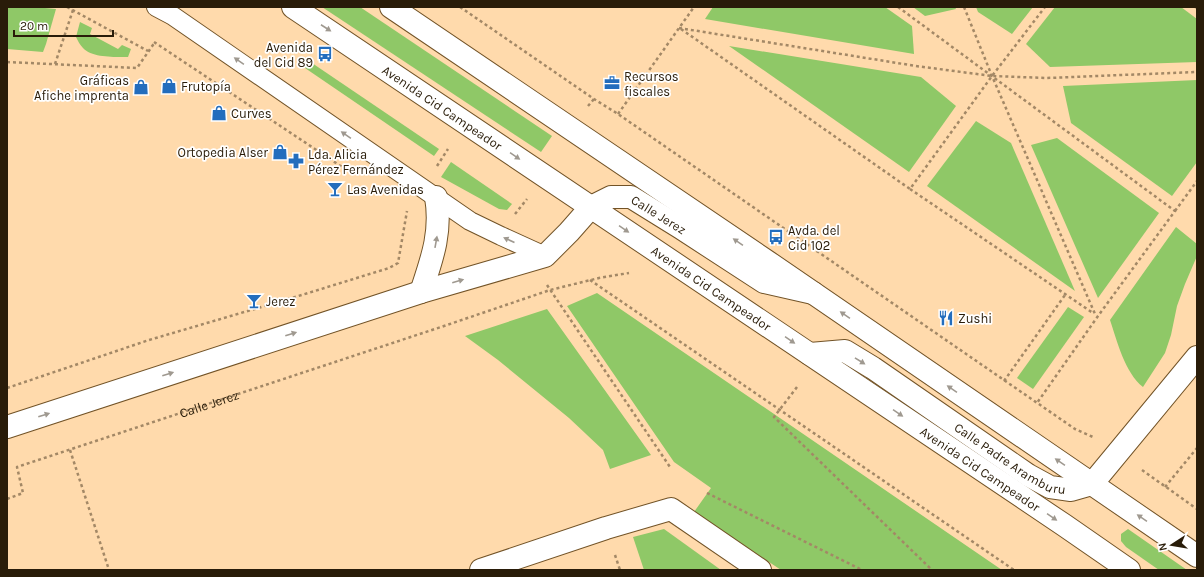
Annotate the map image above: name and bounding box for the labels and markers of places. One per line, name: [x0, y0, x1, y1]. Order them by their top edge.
place label: Avenida del Cid 89: [254, 40, 313, 70]
bus stop icon: Avenida del Cid 89: [316, 45, 334, 63]
place label: Recursos fiscales: [624, 69, 679, 99]
place label: Gráficas Afiche imprenta: [34, 73, 129, 103]
office icon: Recursos fiscales: [603, 74, 621, 92]
shop icon: Frutopía: [160, 77, 178, 95]
shop icon: Gráficas Afiche imprenta: [132, 78, 150, 96]
place label: Frutopía: [181, 79, 231, 94]
shop icon: Curves: [210, 104, 228, 122]
place label: Curves: [231, 106, 272, 121]
shop icon: Ortopedia Alser: [271, 143, 289, 161]
place label: Ortopedia Alser: [178, 145, 268, 160]
place label: Lda. Alicia Pérez Fernández: [308, 147, 404, 177]
pharmacy icon: Lda. Alicia Pérez Fernández: [287, 152, 305, 170]
bar icon: Las Avenidas: [326, 180, 344, 198]
place label: Las Avenidas: [347, 182, 424, 197]
place label: Avda. del Cid 102: [788, 223, 840, 253]
bus stop icon: Avda. del Cid 102: [767, 228, 785, 246]
bar icon: Jerez: [245, 292, 263, 310]
place label: Jerez: [266, 294, 295, 309]
restaurant icon: Zushi: [937, 309, 955, 327]
place label: Zushi: [958, 311, 992, 326]

